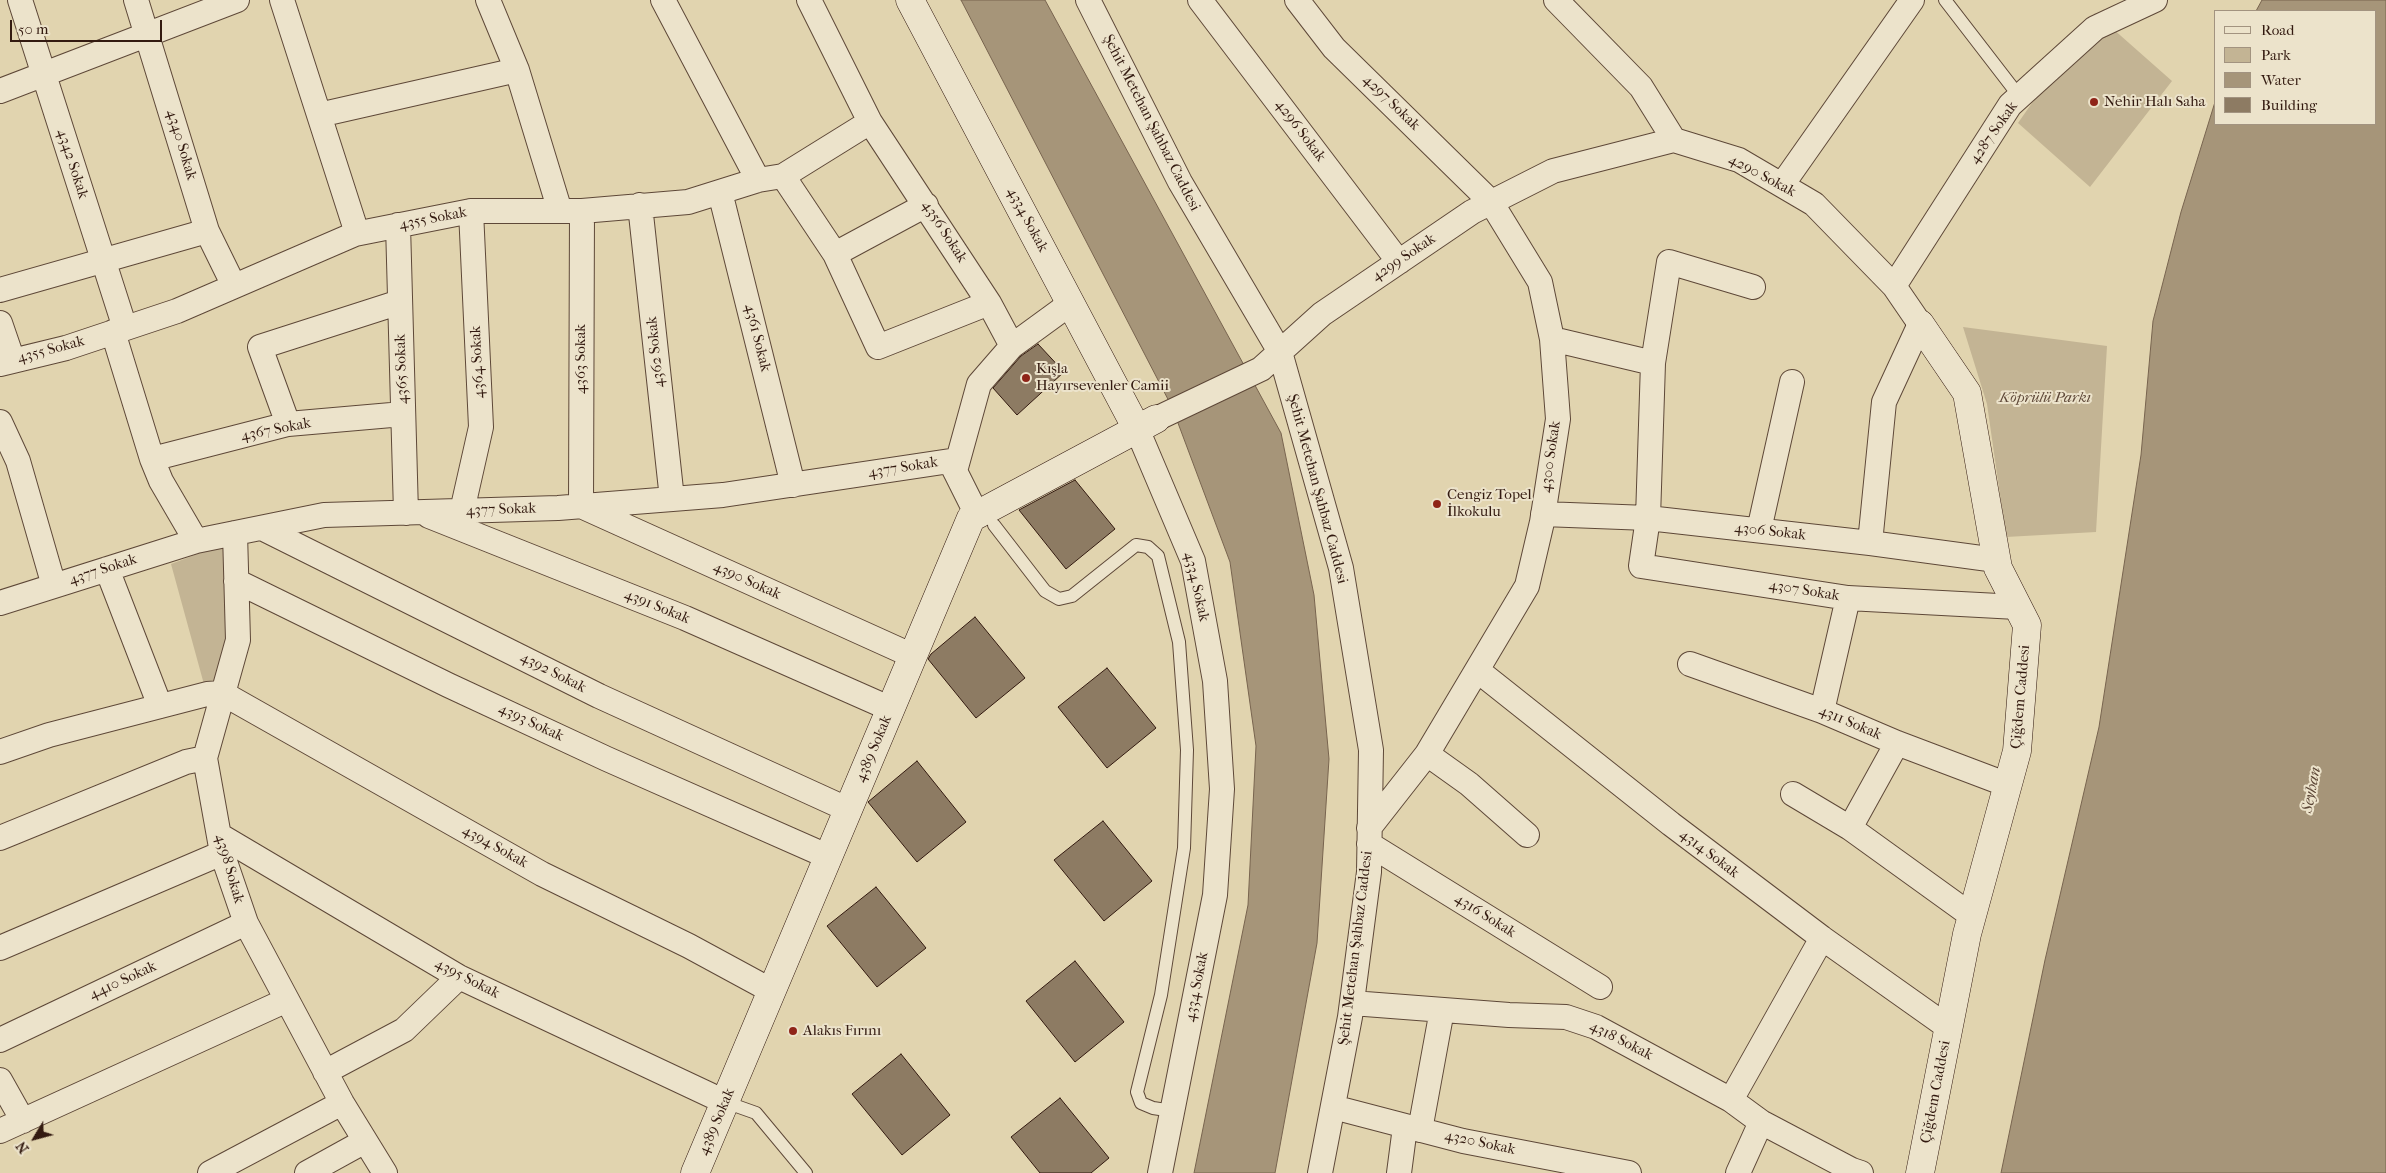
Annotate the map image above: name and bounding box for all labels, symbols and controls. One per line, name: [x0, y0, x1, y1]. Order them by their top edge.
scale bar: [12, 10, 165, 42]
legend: [2214, 10, 2376, 125]
text: 50 m: [18, 20, 48, 38]
text: Road: [2261, 21, 2294, 39]
street label: Şehit Metehan Şahbaz Caddesi: [1099, 32, 1203, 214]
text: Park: [2261, 46, 2291, 64]
street label: 4297 Sokak: [1359, 71, 1423, 135]
text: Water: [2261, 71, 2301, 89]
place label: Nehir Halı Saha: [2104, 93, 2206, 111]
street label: 4296 Sokak: [1271, 96, 1329, 166]
marker: Nehir Halı Saha: [2088, 96, 2100, 108]
text: Building: [2261, 96, 2317, 114]
street label: 4287 Sokak: [1966, 98, 2022, 168]
street label: 4340 Sokak: [162, 107, 200, 183]
street label: 4342 Sokak: [52, 127, 92, 201]
street label: 4290 Sokak: [1725, 151, 1799, 201]
street label: 4334 Sokak: [1002, 185, 1052, 255]
street label: 4356 Sokak: [917, 198, 971, 266]
street label: 4355 Sokak: [398, 204, 468, 234]
street label: 4299 Sokak: [1369, 230, 1439, 286]
street label: 4361 Sokak: [740, 302, 774, 374]
street label: 4362 Sokak: [643, 315, 669, 389]
street label: 4363 Sokak: [572, 324, 590, 394]
street label: 4364 Sokak: [467, 325, 489, 399]
street label: 4355 Sokak: [15, 332, 87, 368]
street label: 4365 Sokak: [392, 333, 412, 405]
place label: Kışla Hayırsevenler Camii: [1036, 360, 1169, 395]
marker: Kışla Hayırsevenler Camii: [1020, 372, 1032, 384]
park label: Köprülü Parkı: [1999, 389, 2091, 407]
street label: Şehit Metehan Şahbaz Caddesi: [1283, 392, 1351, 586]
street label: 4367 Sokak: [239, 414, 313, 446]
street label: 4300 Sokak: [1537, 420, 1565, 494]
street label: 4377 Sokak: [867, 454, 939, 482]
place label: Cengiz Topel İlkokulu: [1447, 486, 1532, 521]
marker: Cengiz Topel İlkokulu: [1431, 498, 1443, 510]
street label: 4377 Sokak: [466, 500, 536, 520]
street label: 4306 Sokak: [1733, 519, 1807, 545]
street label: 4334 Sokak: [1179, 550, 1213, 624]
street label: 4377 Sokak: [67, 551, 139, 589]
street label: 4390 Sokak: [710, 558, 784, 604]
street label: 4307 Sokak: [1767, 577, 1841, 605]
street label: 4391 Sokak: [622, 586, 692, 628]
street label: Çiğdem Caddesi: [2007, 644, 2035, 750]
street label: 4392 Sokak: [517, 649, 589, 697]
street label: 4393 Sokak: [496, 700, 566, 746]
street label: 4311 Sokak: [1816, 702, 1884, 744]
street label: 4389 Sokak: [852, 713, 896, 785]
water label: Seyhan: [2298, 765, 2326, 815]
street label: 4394 Sokak: [459, 822, 531, 872]
street label: 4314 Sokak: [1676, 826, 1742, 882]
street label: 4398 Sokak: [211, 832, 247, 906]
street label: Şehit Metehan Şahbaz Caddesi: [1335, 850, 1377, 1046]
street label: 4316 Sokak: [1451, 890, 1519, 942]
street label: 4334 Sokak: [1181, 951, 1213, 1023]
street label: 4395 Sokak: [432, 955, 502, 1003]
street label: 4410 Sokak: [87, 958, 159, 1004]
street label: 4318 Sokak: [1586, 1017, 1656, 1065]
place label: Alakıs Fırını: [803, 1022, 881, 1040]
marker: Alakıs Fırını: [787, 1025, 799, 1037]
street label: Çiğdem Caddesi: [1917, 1039, 1955, 1145]
street label: 4389 Sokak: [695, 1086, 739, 1158]
north arrow: [10, 1113, 60, 1163]
street label: 4320 Sokak: [1443, 1127, 1517, 1159]
text: N: [13, 1138, 33, 1157]

